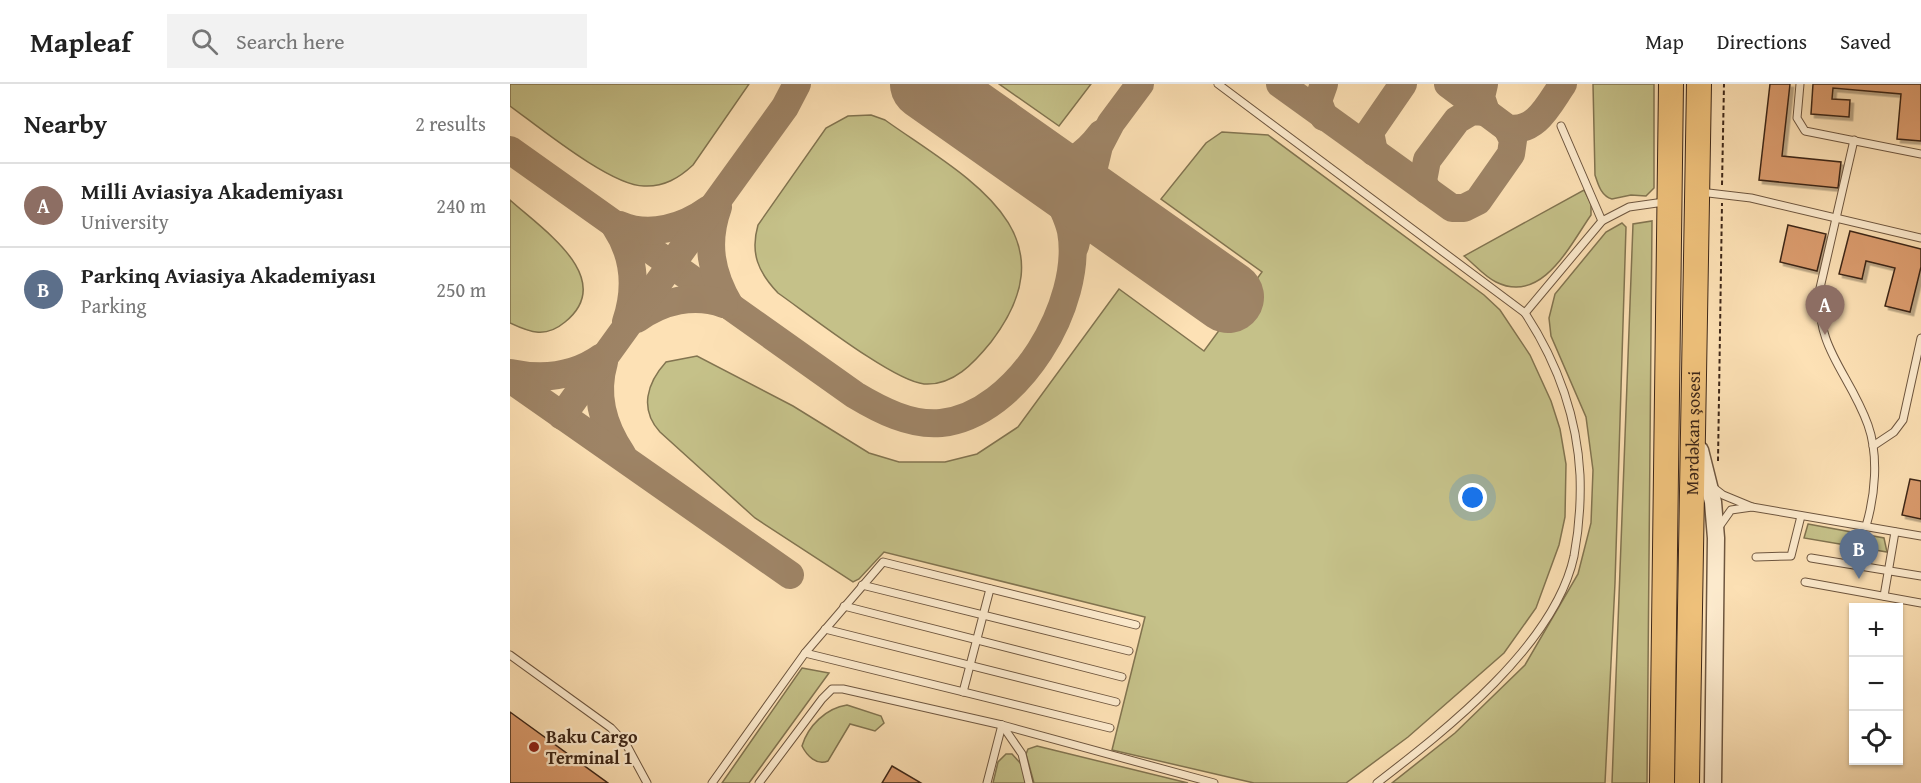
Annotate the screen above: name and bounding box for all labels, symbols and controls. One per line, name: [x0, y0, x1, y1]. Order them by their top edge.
search box: [167, 14, 587, 68]
text: Mapleaf: [30, 21, 131, 62]
icon: search: [188, 25, 221, 58]
text: Search here: [236, 25, 345, 57]
text: Map: [1645, 26, 1684, 57]
text: Directions: [1717, 26, 1807, 57]
text: Saved: [1840, 26, 1891, 57]
text: Nearby: [24, 104, 107, 143]
text: 2 results: [415, 109, 486, 138]
text: Milli Aviasiya Akademiyası: [81, 175, 343, 207]
text: A: [37, 191, 50, 220]
text: 240 m: [436, 191, 486, 220]
text: University: [81, 207, 169, 236]
text: Parkinq Aviasiya Akademiyası: [81, 259, 376, 291]
text: B: [37, 275, 50, 304]
text: 250 m: [436, 275, 486, 304]
pin: A: [1806, 286, 1844, 335]
text: Parking: [81, 291, 146, 320]
street label: Mərdəkan şosesi: [1678, 371, 1707, 495]
your location: [1458, 483, 1487, 512]
pin: B: [1840, 530, 1878, 579]
map controls: [1849, 603, 1903, 765]
button: +: [1849, 603, 1903, 657]
button: −: [1849, 657, 1903, 711]
button: locate: [1849, 711, 1903, 765]
place label: Baku Cargo Terminal 1: [546, 723, 638, 771]
marker: Baku Cargo Terminal 1: [527, 740, 541, 754]

